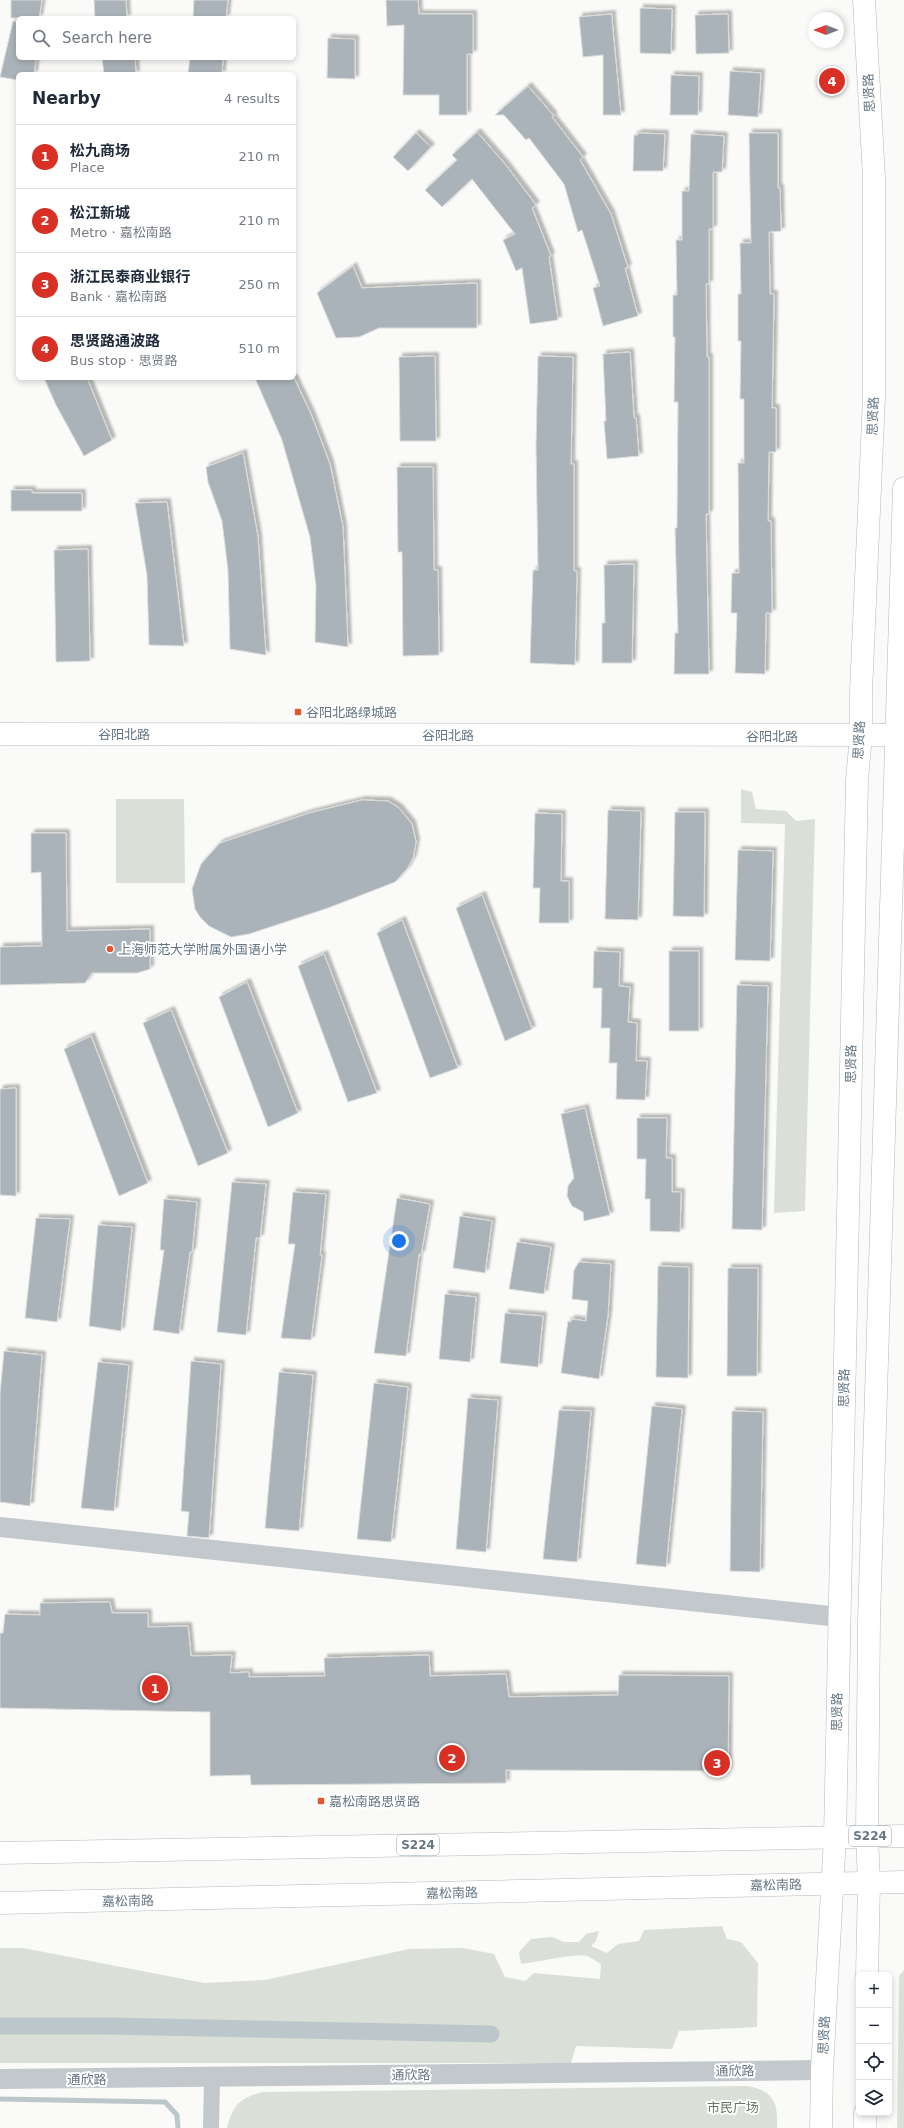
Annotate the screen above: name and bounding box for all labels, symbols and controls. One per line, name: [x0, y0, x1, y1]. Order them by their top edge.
north arrow: [808, 12, 844, 48]
search box: [16, 16, 296, 60]
icon: search: [30, 27, 52, 49]
text: Search here: [62, 29, 152, 47]
pin: 4: [819, 66, 845, 96]
street label: 思贤路: [860, 73, 878, 113]
text: Nearby: [32, 88, 101, 108]
text: 4 results: [224, 91, 280, 106]
text: 松九商场: [70, 142, 130, 160]
text: 1: [40, 149, 50, 164]
text: 210 m: [238, 149, 280, 164]
text: Place: [70, 160, 105, 175]
text: 松江新城: [70, 204, 130, 222]
text: 2: [40, 213, 50, 228]
text: 210 m: [238, 213, 280, 228]
text: Metro · 嘉松南路: [70, 225, 172, 240]
text: 浙江民泰商业银行: [70, 268, 190, 286]
text: 3: [40, 277, 50, 292]
text: 250 m: [238, 277, 280, 292]
text: Bank · 嘉松南路: [70, 289, 167, 304]
text: 思贤路通波路: [70, 332, 160, 350]
text: 4: [40, 341, 50, 356]
text: 510 m: [238, 341, 280, 356]
text: Bus stop · 思贤路: [70, 353, 178, 368]
street label: 思贤路: [865, 396, 881, 436]
place label: 谷阳北路绿城路: [306, 705, 397, 720]
marker: 谷阳北路绿城路: [293, 707, 303, 717]
street label: 思贤路: [850, 720, 868, 760]
street label: 谷阳北路: [98, 727, 150, 742]
street label: 谷阳北路: [422, 728, 474, 743]
street label: 谷阳北路: [746, 729, 798, 744]
place label: 上海师范大学附属外国语小学: [118, 942, 287, 957]
marker: 上海师范大学附属外国语小学: [105, 944, 115, 954]
street label: 思贤路: [843, 1044, 859, 1084]
your location: [389, 1231, 409, 1251]
street label: 思贤路: [836, 1368, 852, 1408]
pin: 1: [142, 1673, 168, 1703]
street label: 思贤路: [829, 1692, 845, 1732]
pin: 2: [439, 1743, 465, 1773]
pin: 3: [704, 1748, 730, 1778]
place label: 嘉松南路思贤路: [329, 1794, 420, 1809]
marker: 嘉松南路思贤路: [316, 1796, 326, 1806]
road number: S224: [849, 1826, 891, 1846]
road number: S224: [397, 1835, 439, 1855]
street label: 嘉松南路: [750, 1877, 802, 1893]
street label: 嘉松南路: [426, 1885, 478, 1901]
street label: 嘉松南路: [102, 1893, 154, 1909]
map controls: [856, 1972, 892, 2116]
button: +: [856, 1972, 892, 2008]
button: −: [856, 2008, 892, 2044]
street label: 思贤路: [815, 2015, 833, 2055]
button: locate: [856, 2044, 892, 2080]
street label: 通欣路: [715, 2063, 755, 2079]
street label: 通欣路: [391, 2067, 431, 2083]
street label: 通欣路: [67, 2072, 107, 2087]
button: layers: [856, 2080, 892, 2116]
park label: 市民广场: [707, 2100, 759, 2115]

